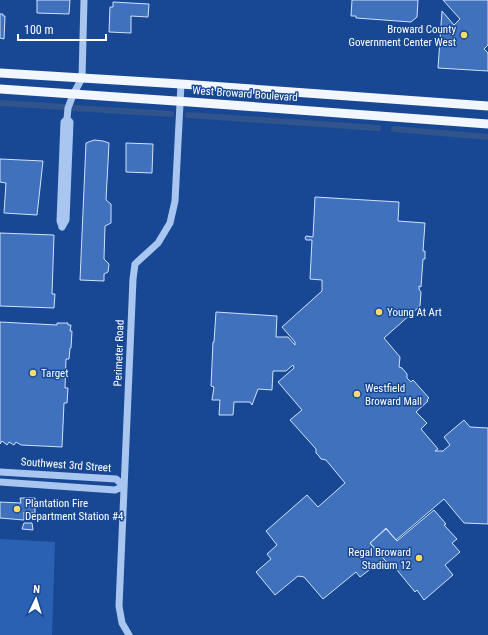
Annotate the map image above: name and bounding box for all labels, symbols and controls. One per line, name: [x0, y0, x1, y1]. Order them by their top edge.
scale bar: [18, 16, 106, 42]
text: 100 m: [24, 23, 54, 37]
place label: Broward County Government Center West: [348, 23, 456, 49]
marker: Broward County Government Center West: [459, 30, 469, 40]
street label: West Broward Boulevard: [192, 84, 298, 104]
place label: Young At Art: [387, 306, 442, 319]
marker: Young At Art: [374, 307, 384, 317]
street label: Perimeter Road: [111, 319, 127, 387]
place label: Target: [41, 367, 68, 380]
marker: Target: [28, 368, 38, 378]
place label: Westfield Broward Mall: [365, 382, 422, 408]
marker: Westfield Broward Mall: [352, 389, 362, 399]
street label: Southwest 3rd Street: [20, 455, 112, 475]
place label: Plantation Fire Department Station #4: [25, 497, 124, 523]
marker: Plantation Fire Department Station #4: [12, 504, 22, 514]
place label: Regal Broward Stadium 12: [348, 546, 411, 572]
marker: Regal Broward Stadium 12: [414, 553, 424, 563]
north arrow: [16, 579, 56, 619]
text: N: [33, 583, 41, 596]

